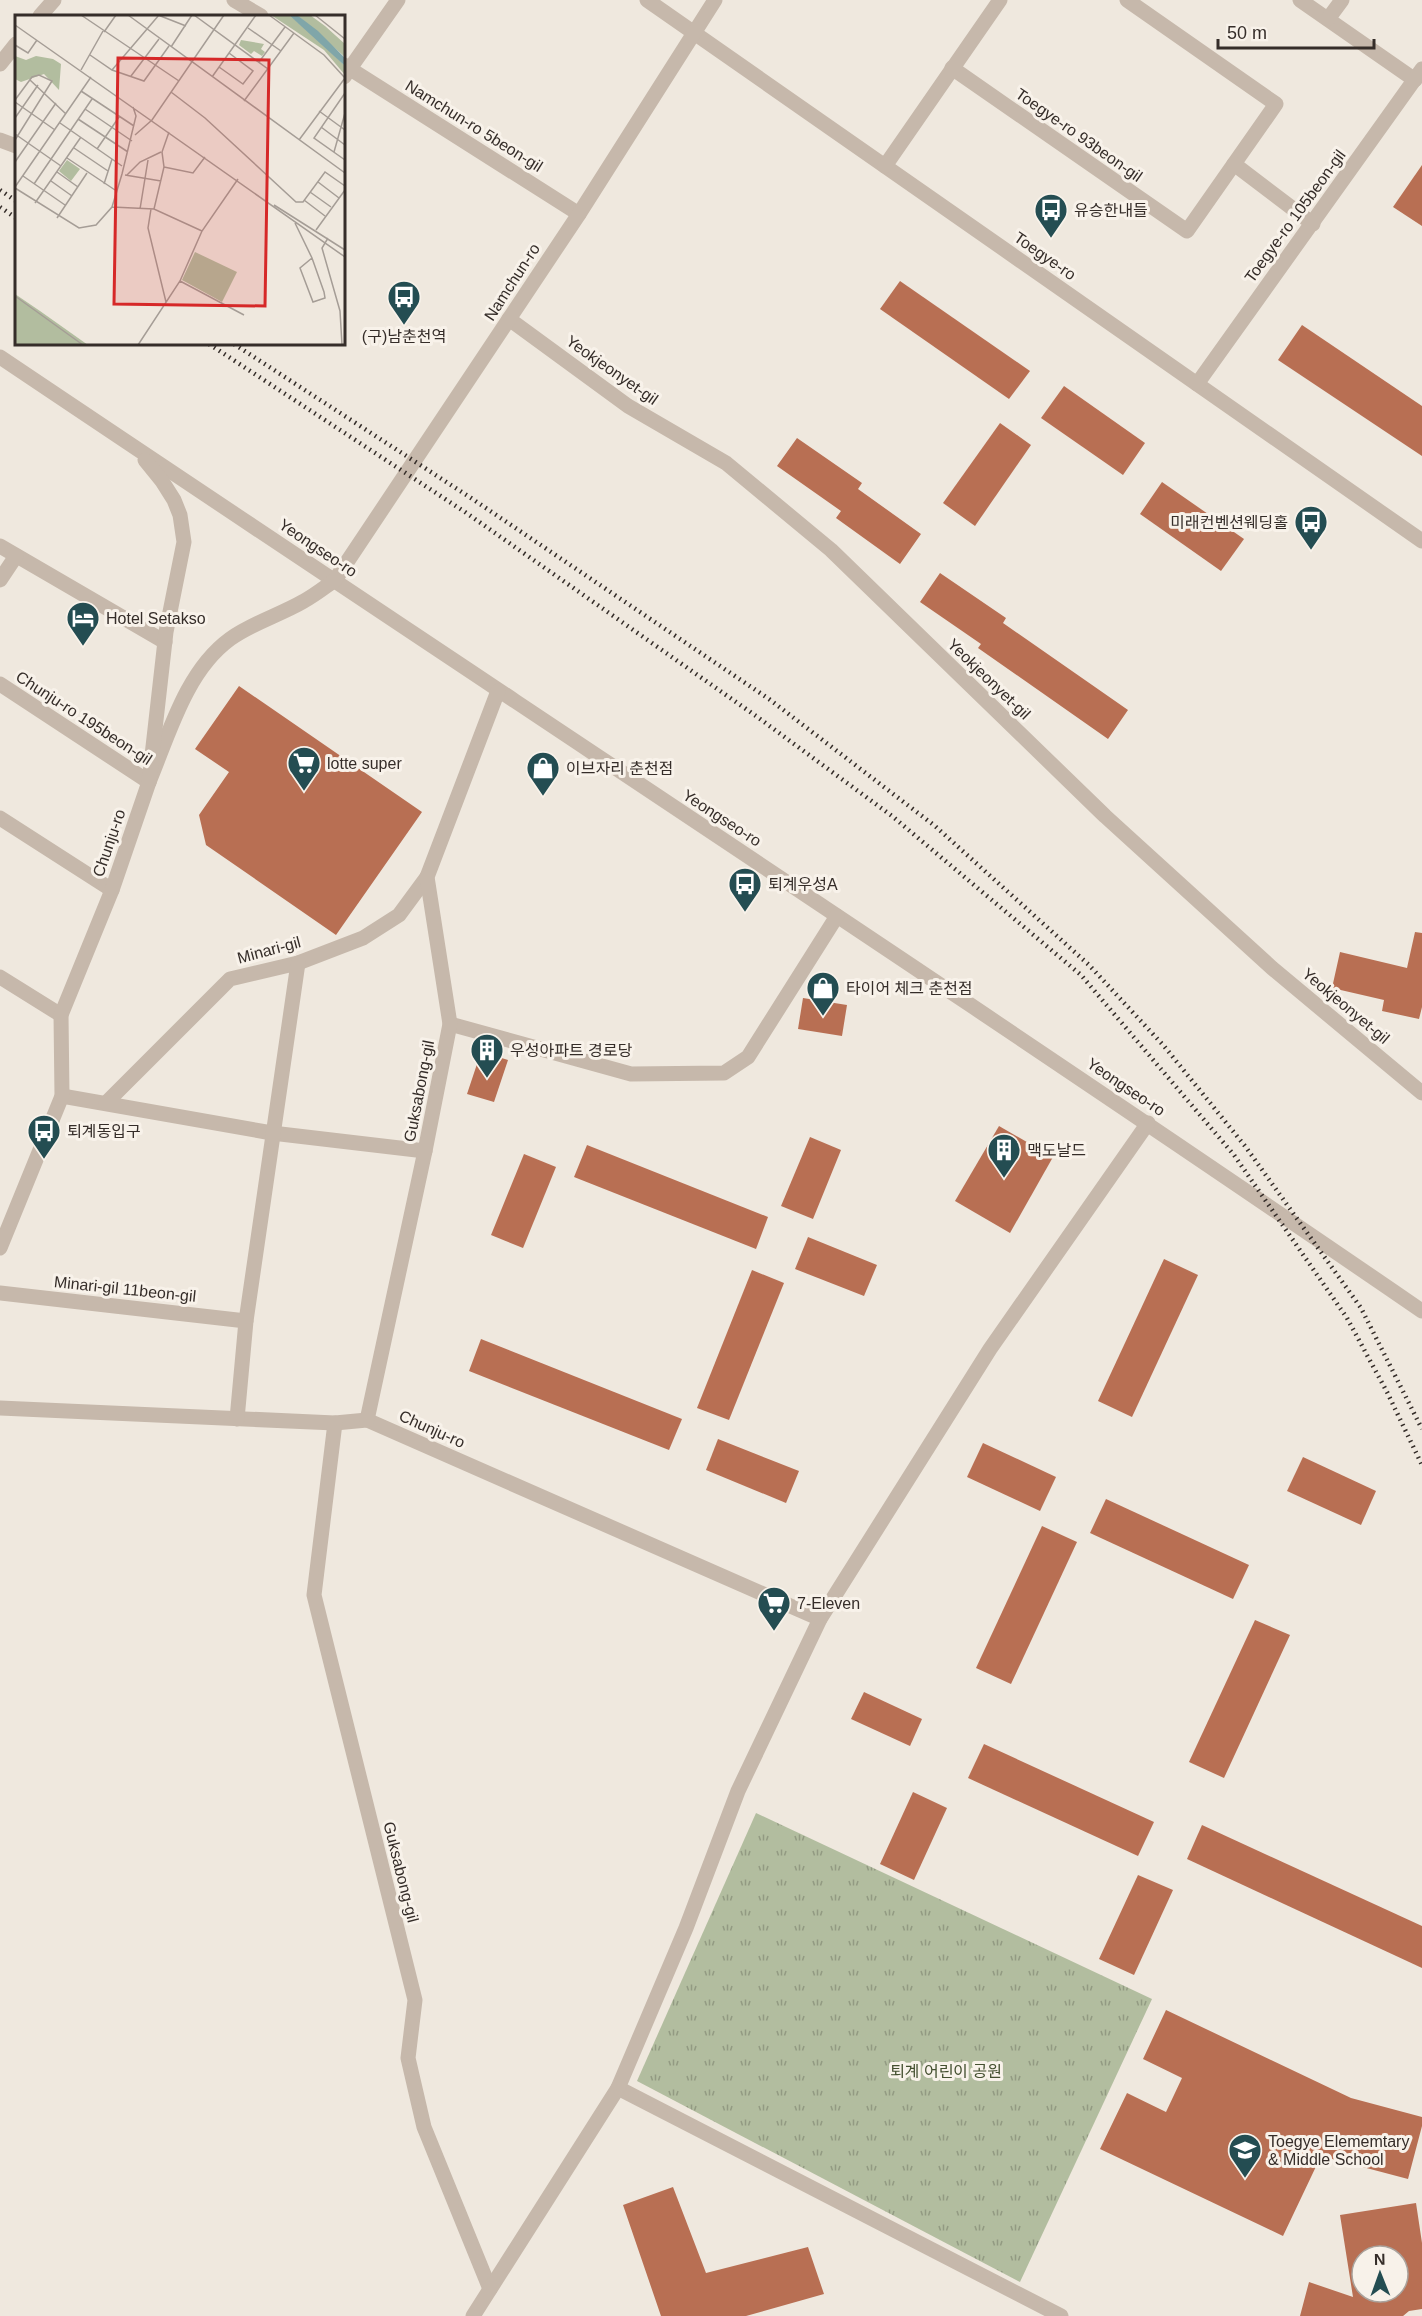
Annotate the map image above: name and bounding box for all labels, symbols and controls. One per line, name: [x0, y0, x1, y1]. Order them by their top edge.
scale bar: [1218, 12, 1374, 50]
inset map: [15, 15, 345, 345]
text: 50 m: [1227, 23, 1267, 43]
street label: Namchun-ro 5beon-gil: [402, 77, 546, 175]
street label: Toegye-ro 93beon-gil: [1013, 85, 1145, 185]
street label: Toegye-ro 105beon-gil: [1241, 147, 1349, 285]
bus stop icon: 유승한내들: [1033, 192, 1069, 239]
place label: 유승한내들: [1074, 202, 1148, 219]
street label: Toegye-ro: [1011, 229, 1079, 283]
street label: Namchun-ro: [481, 240, 543, 324]
bus stop icon: (구)남춘천역: [386, 279, 422, 326]
place label: (구)남춘천역: [362, 328, 446, 345]
street label: Yeokjeonyet-gil: [563, 332, 661, 408]
bus stop icon: 미래컨벤션웨딩홀: [1293, 504, 1329, 551]
place label: 미래컨벤션웨딩홀: [1170, 514, 1288, 531]
street label: Yeongseo-ro: [276, 516, 360, 580]
hotel icon: Hotel Setakso: [65, 600, 101, 647]
place label: Hotel Setakso: [106, 610, 206, 627]
street label: Yeokjeonyet-gil: [944, 635, 1034, 723]
street label: Chunju-ro 195beon-gil: [13, 668, 155, 768]
supermarket icon: lotte super: [286, 745, 322, 792]
shop icon: 이브자리 춘천점: [525, 750, 561, 797]
place label: lotte super: [327, 755, 402, 772]
place label: 이브자리 춘천점: [566, 760, 674, 777]
street label: Yeongseo-ro: [680, 786, 765, 850]
street label: Chunju-ro: [90, 807, 129, 879]
bus stop icon: 퇴계우성A: [727, 866, 763, 913]
place label: 퇴계우성A: [768, 876, 838, 893]
street label: Minari-gil: [235, 933, 303, 967]
street label: Yeokjeonyet-gil: [1299, 965, 1393, 1047]
shop icon: 타이어 체크 춘천점: [805, 970, 841, 1017]
place label: 타이어 체크 춘천점: [846, 980, 973, 997]
building icon: 우성아파트 경로당: [469, 1032, 505, 1079]
street label: Guksabong-gil: [401, 1039, 437, 1143]
place label: 우성아파트 경로당: [510, 1042, 632, 1059]
street label: Yeongseo-ro: [1084, 1055, 1168, 1119]
bus stop icon: 퇴계동입구: [26, 1113, 62, 1160]
place label: 퇴계동입구: [67, 1123, 141, 1140]
building icon: 맥도날드: [986, 1132, 1022, 1179]
place label: 맥도날드: [1027, 1142, 1086, 1159]
street label: Minari-gil 11beon-gil: [53, 1273, 197, 1305]
street label: Chunju-ro: [396, 1407, 468, 1451]
supermarket icon: 7-Eleven: [756, 1585, 792, 1632]
place label: 7-Eleven: [797, 1595, 860, 1612]
street label: Guksabong-gil: [380, 1820, 422, 1924]
park label: 퇴계 어린이 공원: [890, 2063, 1002, 2080]
school or university icon: Toegye Elememtary & Middle School: [1227, 2132, 1263, 2179]
place label: Toegye Elememtary & Middle School: [1268, 2133, 1409, 2168]
north arrow: [1350, 2244, 1410, 2304]
text: N: [1374, 2251, 1386, 2268]

